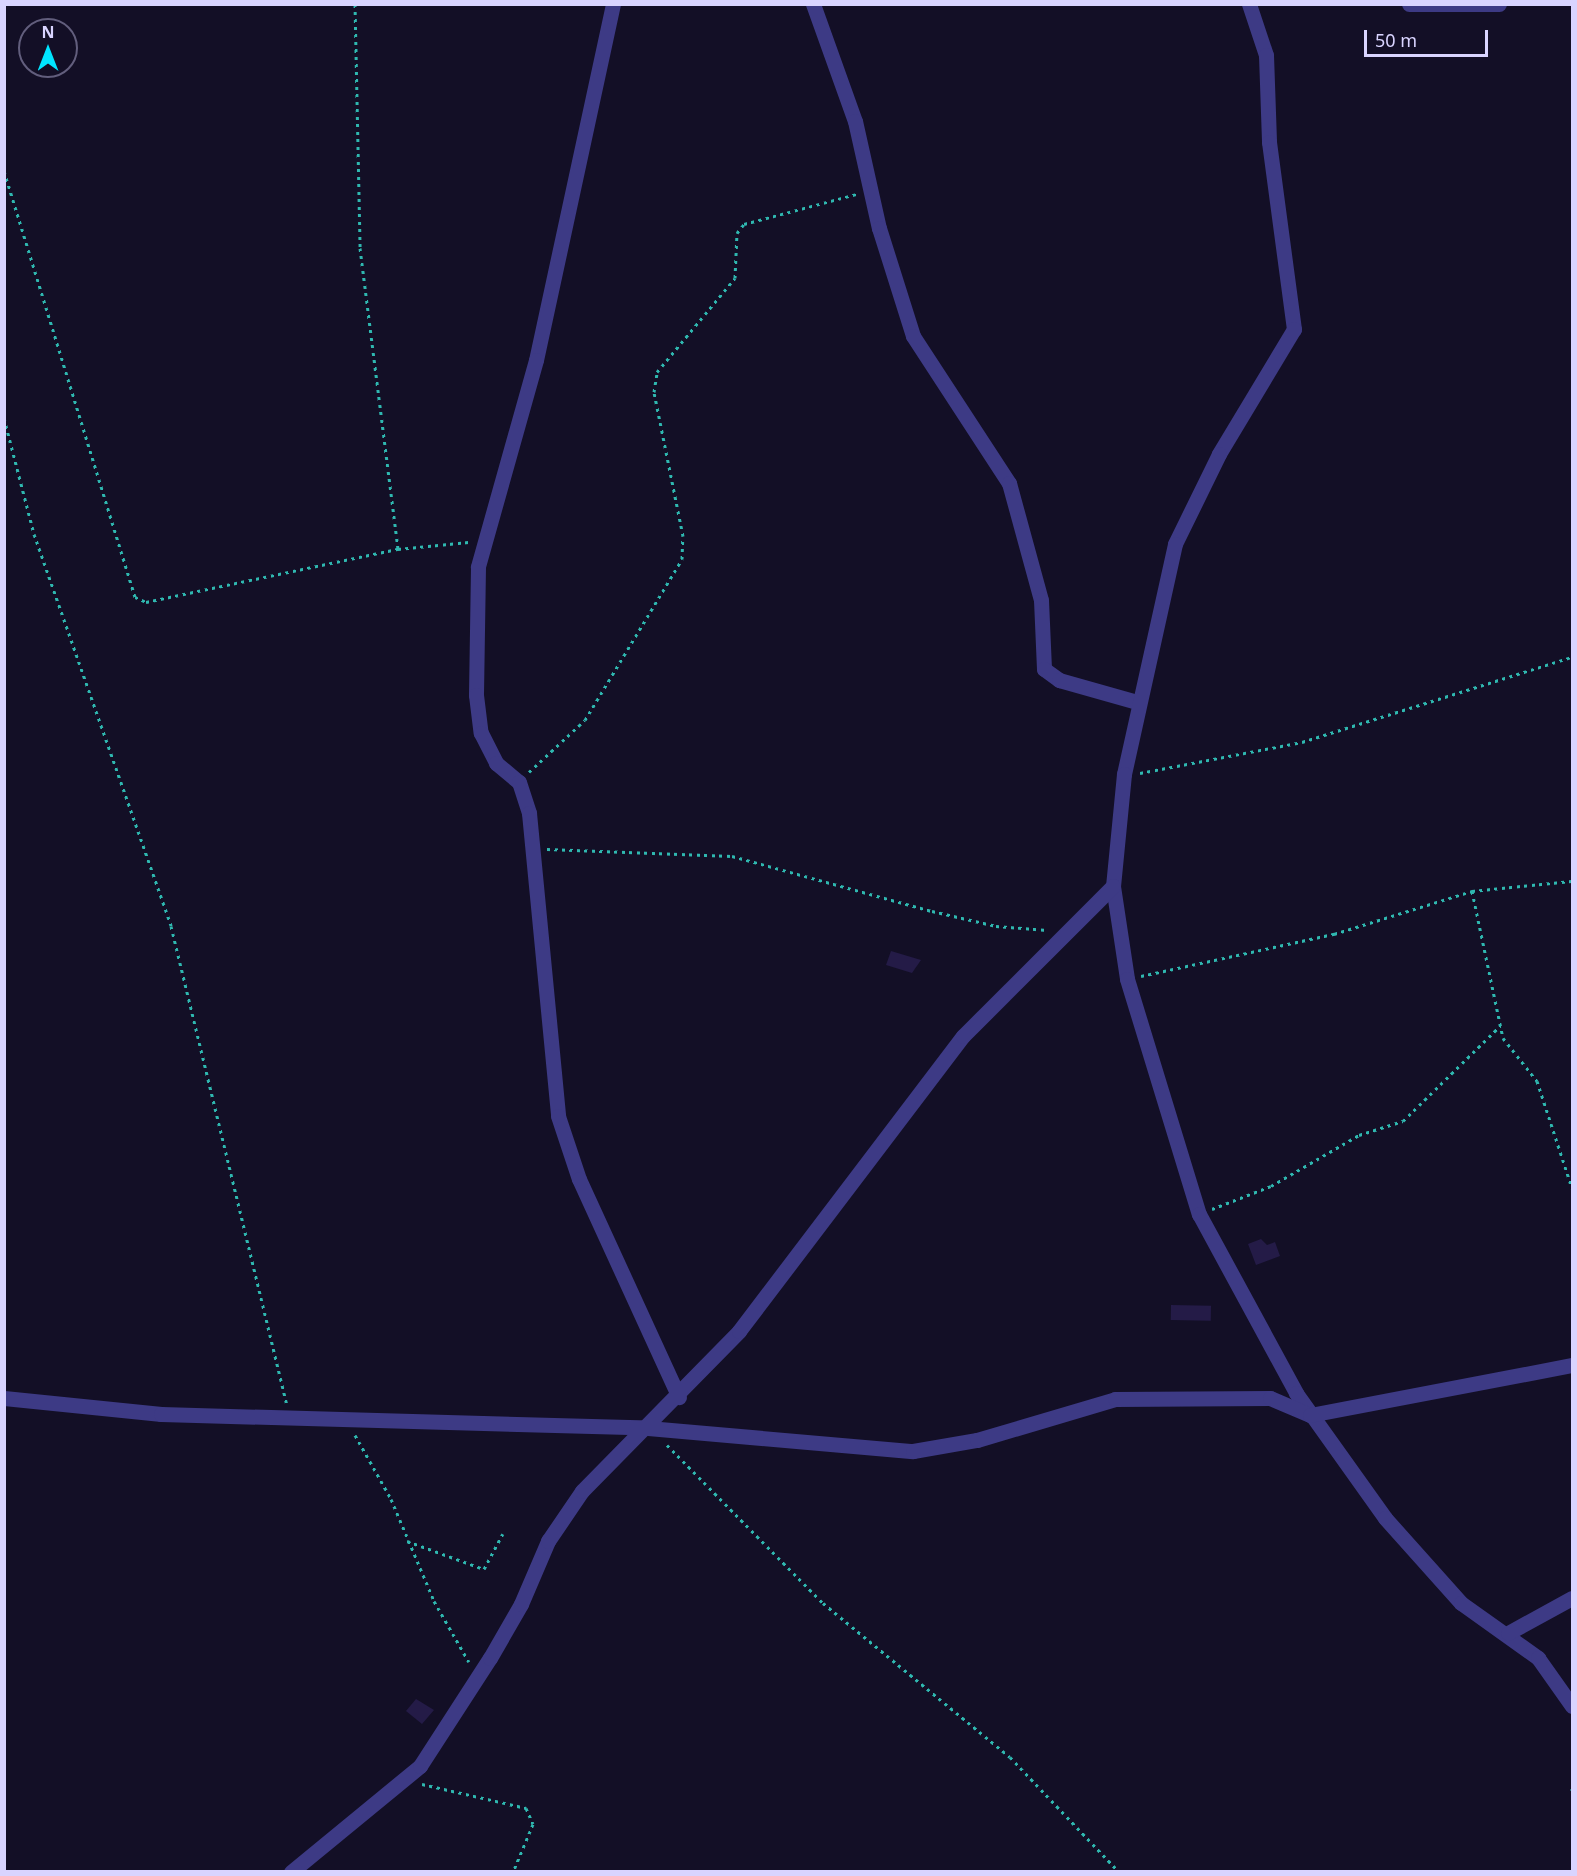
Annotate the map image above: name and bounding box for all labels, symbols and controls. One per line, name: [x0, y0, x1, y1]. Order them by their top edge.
north arrow: [18, 18, 78, 78]
scale bar: [1367, 18, 1492, 56]
text: N: [41, 21, 55, 43]
text: 50 m: [1375, 28, 1417, 52]

